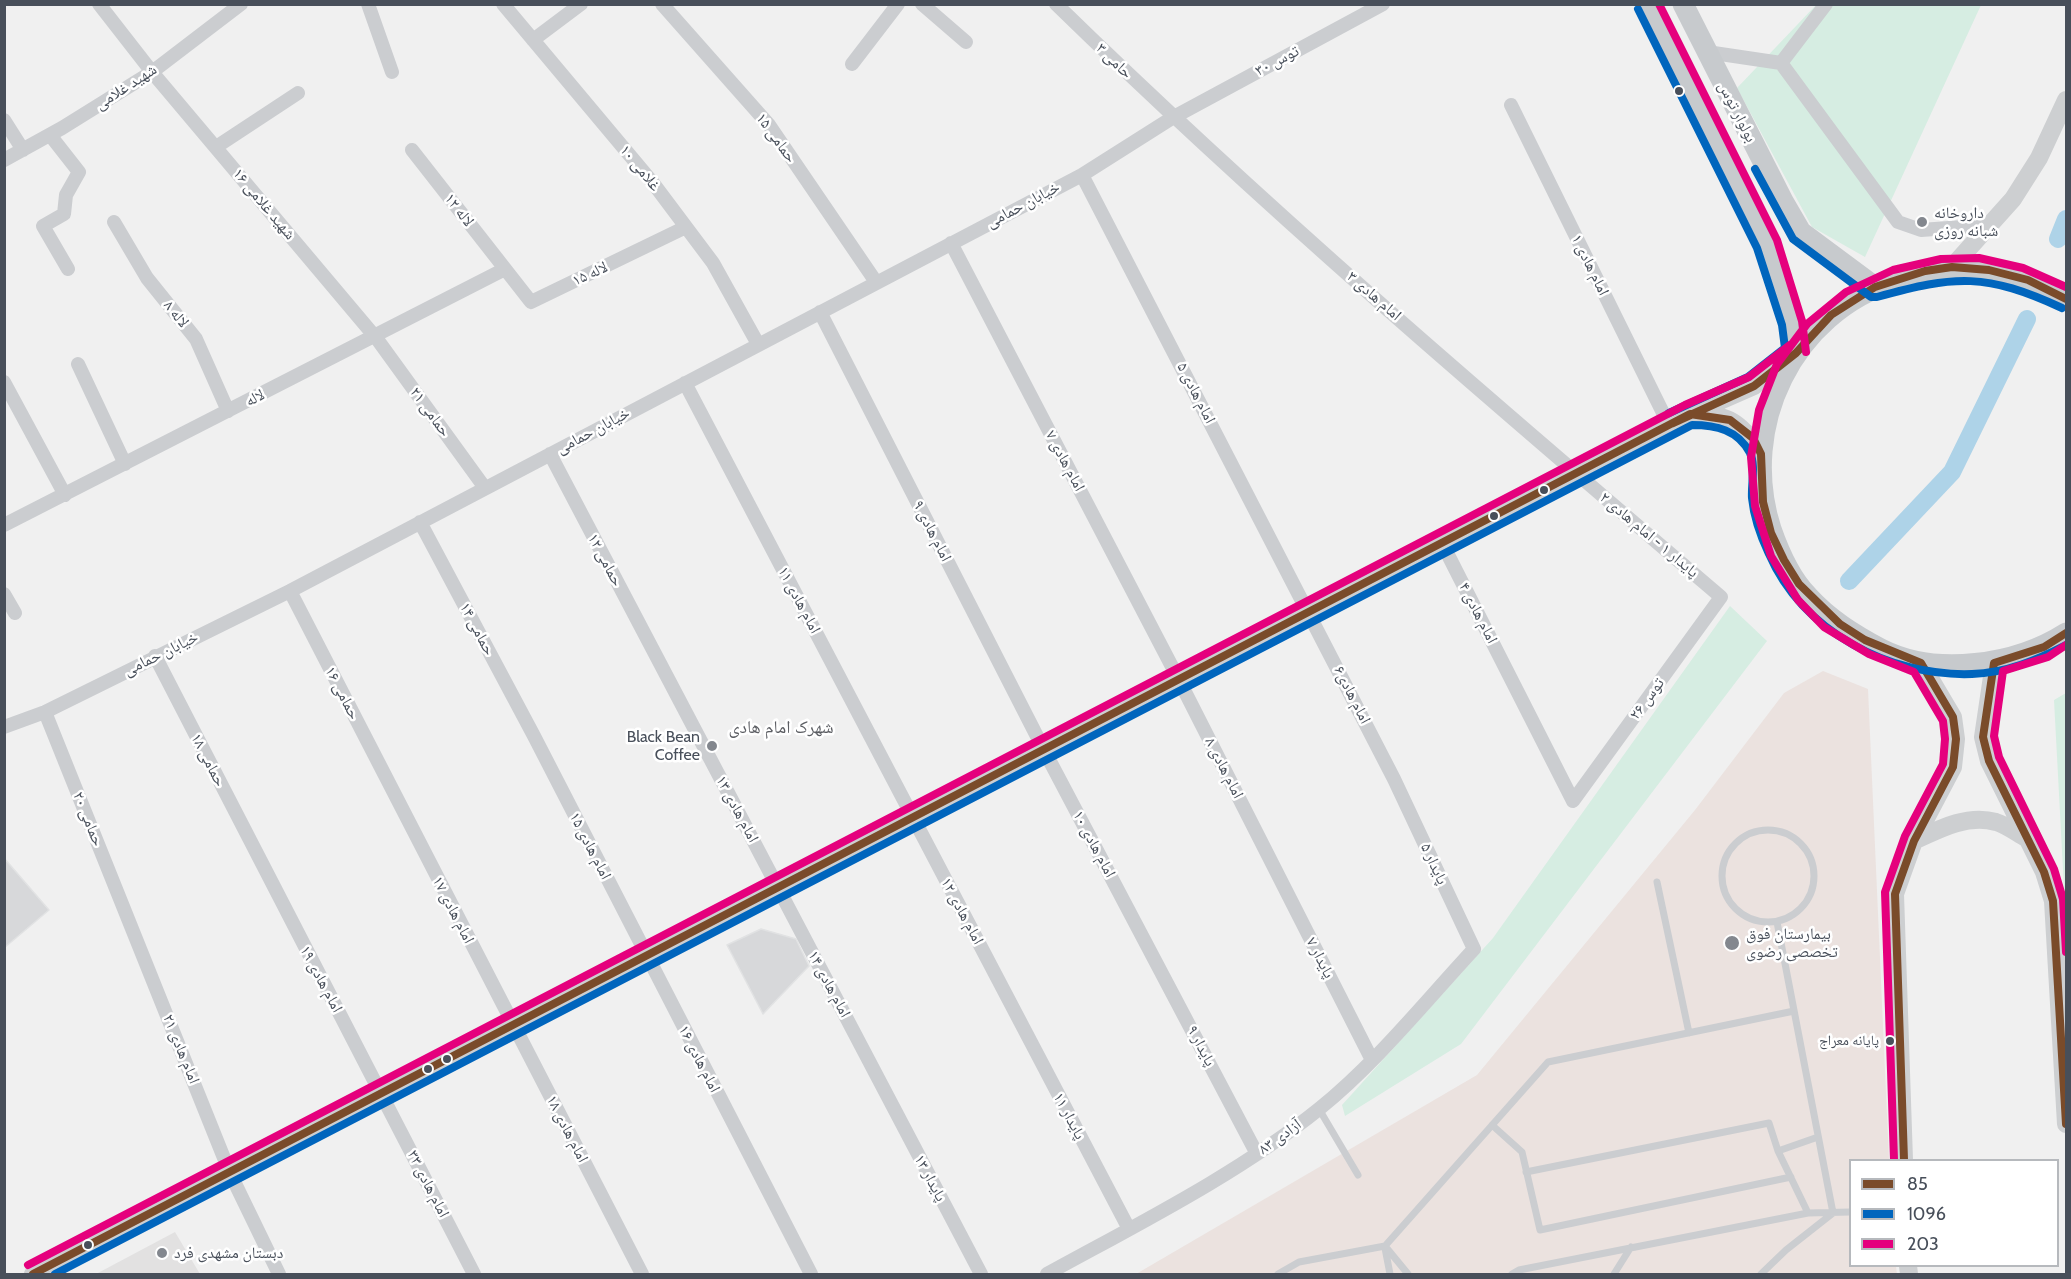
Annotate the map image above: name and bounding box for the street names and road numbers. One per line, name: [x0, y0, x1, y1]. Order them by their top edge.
street label: حامی ۳: [1092, 39, 1136, 83]
street label: توس ۳۰: [1252, 41, 1302, 81]
street label: شهید غلامی: [92, 60, 160, 114]
street label: بولوار توس: [1714, 78, 1760, 146]
street label: حمامی ۱۵: [751, 109, 801, 167]
street label: غلامی ۱۰: [616, 141, 664, 195]
street label: شهید غلامی ۱۶: [228, 164, 300, 244]
street label: خیابان حمامی: [983, 178, 1063, 232]
street label: لاله ۱۲: [440, 190, 478, 230]
street label: امام هادی ۱: [1567, 231, 1613, 299]
street label: لاله ۱۵: [569, 258, 611, 290]
street label: امام هادی ۳: [1343, 267, 1405, 325]
street label: لاله ۸: [159, 296, 193, 332]
street label: امام هادی ۵: [1172, 359, 1220, 427]
street label: حمامی ۲۱: [405, 383, 455, 441]
street label: لاله: [242, 385, 268, 411]
street label: خیابان حمامی: [553, 404, 633, 458]
street label: امام هادی ۷: [1041, 427, 1089, 495]
street label: پایدار ۱ - امام هادی ۲: [1596, 488, 1702, 582]
street label: امام هادی ۹: [908, 497, 956, 565]
street label: حمامی ۱۲: [583, 530, 627, 590]
street label: امام هادی ۱۱: [773, 563, 825, 637]
street label: امام هادی ۴: [1454, 579, 1502, 647]
street label: حمامی ۱۴: [455, 599, 499, 659]
street label: خیابان حمامی: [121, 628, 201, 680]
street label: حمامی ۱۶: [320, 663, 364, 723]
street label: امام هادی۶: [1329, 663, 1375, 727]
street label: توس ۲۶: [1625, 674, 1669, 724]
street label: حمامی ۱۸: [186, 730, 230, 790]
street label: امام هادی ۸: [1200, 734, 1248, 802]
street label: امام هادی ۱۳: [711, 772, 763, 846]
street label: حمامی ۲۰: [68, 789, 108, 849]
street label: امام هادی ۱۰: [1068, 807, 1120, 881]
street label: امام هادی ۱۵: [565, 809, 615, 883]
street label: پایدار ۵: [1416, 840, 1452, 888]
street label: امام هادی ۱۷: [428, 873, 478, 947]
street label: امام هادی ۱۲: [936, 874, 988, 948]
street label: پایدار ۷: [1302, 934, 1338, 982]
street label: امام هادی ۱۹: [295, 942, 347, 1016]
street label: امام هادی ۱۴: [803, 947, 855, 1021]
street label: امام هادی ۲۱: [158, 1011, 204, 1087]
street label: امام هادی ۱۶: [674, 1022, 724, 1096]
street label: پایدار ۹: [1182, 1022, 1220, 1070]
street label: پایدار ۱۱: [1049, 1089, 1089, 1143]
street label: امام هادی ۱۸: [542, 1092, 592, 1166]
street label: آزادی ۸۳: [1255, 1115, 1305, 1159]
street label: امام هادی ۳۳: [403, 1147, 453, 1221]
street label: پایدار ۱۳: [910, 1151, 950, 1205]

